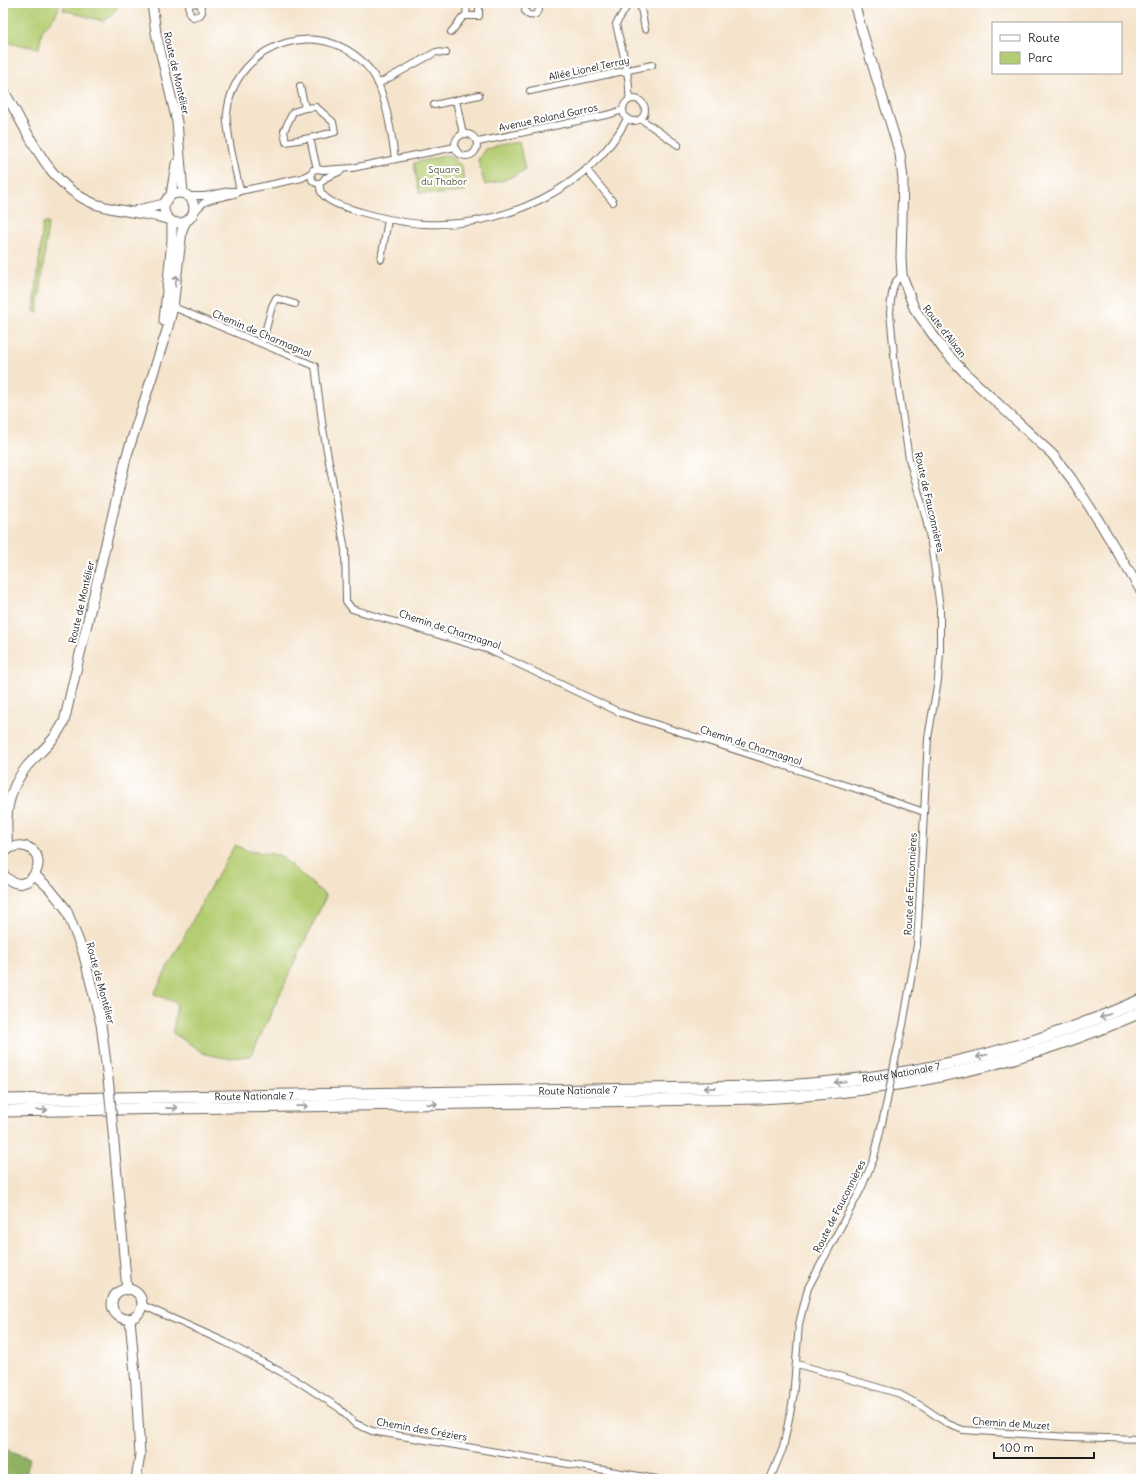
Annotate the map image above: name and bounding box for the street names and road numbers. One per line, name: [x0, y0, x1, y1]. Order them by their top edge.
street label: Route de Montélier: [161, 31, 192, 116]
street label: Allée Lionel Terray: [547, 54, 631, 83]
street label: Avenue Roland Garros: [497, 101, 599, 134]
street label: Route d'Alixan: [920, 302, 969, 360]
street label: Chemin de Charmagnol: [210, 307, 313, 360]
street label: Route de Fauconnières: [912, 451, 947, 554]
street label: Route de Montélier: [66, 560, 97, 645]
street label: Chemin de Charmagnol: [397, 607, 502, 652]
street label: Chemin de Charmagnol: [698, 723, 803, 768]
street label: Route de Fauconnières: [901, 832, 920, 936]
street label: Route de Montélier: [83, 941, 118, 1026]
street label: Route Nationale 7: [861, 1059, 941, 1085]
street label: Route Nationale 7: [538, 1083, 618, 1098]
street label: Route Nationale 7: [214, 1089, 294, 1103]
street label: Route de Fauconnières: [810, 1157, 869, 1255]
street label: Chemin de Muzet: [972, 1414, 1051, 1433]
street label: Chemin des Créziers: [376, 1415, 469, 1444]

